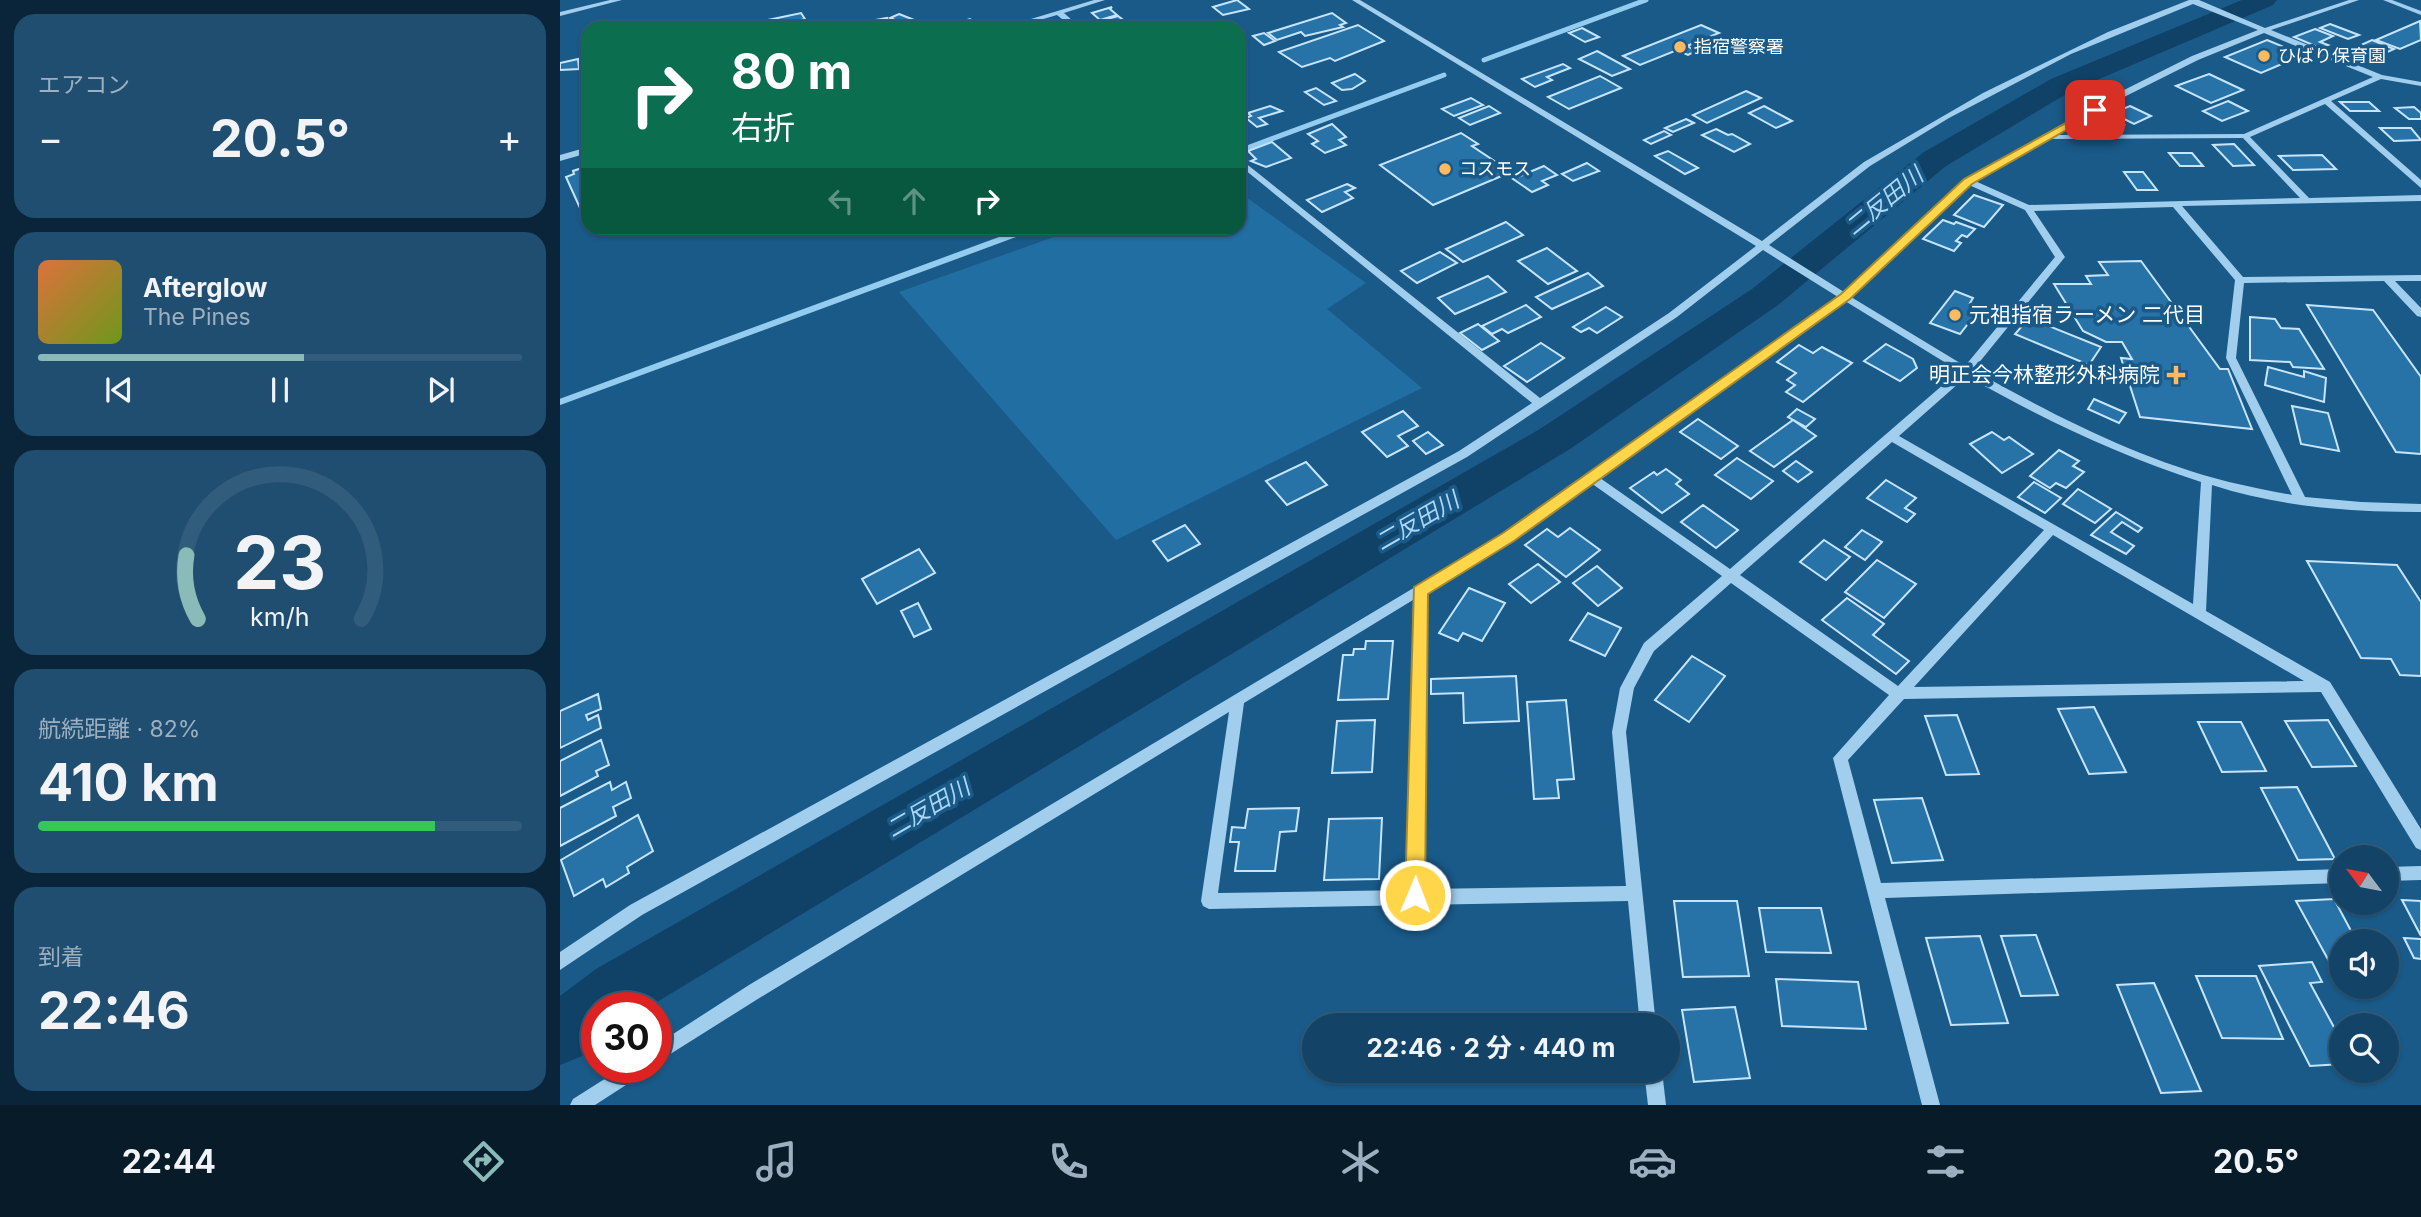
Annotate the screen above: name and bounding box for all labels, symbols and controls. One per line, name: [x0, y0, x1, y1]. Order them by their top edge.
place label: 指宿警察署: [1694, 36, 1784, 57]
marker: 指宿警察署: [1672, 39, 1688, 55]
text: 80 m: [731, 42, 852, 101]
place label: ひばり保育園: [2278, 45, 2386, 66]
marker: ひばり保育園: [2256, 48, 2272, 64]
icon: right: [616, 49, 707, 140]
text: エアコン: [38, 71, 130, 99]
pin: [2065, 80, 2125, 140]
icon: arrive: [2076, 91, 2114, 129]
text: 20.5°: [210, 107, 350, 170]
text: 右折: [731, 108, 795, 147]
text: −: [38, 115, 63, 161]
text: +: [497, 115, 522, 161]
place label: コスモス: [1459, 158, 1531, 179]
water label: 二反田川: [1839, 159, 1931, 241]
marker: コスモス: [1437, 161, 1453, 177]
icon: left: [822, 182, 860, 220]
icon: ahead: [895, 182, 933, 220]
icon: right: [968, 182, 1006, 220]
text: Afterglow: [143, 272, 267, 303]
place label: 元祖指宿ラーメン 二代目: [1969, 302, 2205, 327]
text: The Pines: [143, 303, 251, 331]
marker: 元祖指宿ラーメン 二代目: [1947, 307, 1963, 323]
place label: 明正会今林整形外科病院: [1929, 362, 2160, 387]
marker: 明正会今林整形外科病院: [2166, 365, 2186, 385]
icon: previous: [100, 371, 138, 409]
icon: pause: [261, 371, 299, 409]
icon: next: [422, 371, 460, 409]
water label: 二反田川: [1370, 484, 1466, 556]
text: 23: [234, 518, 326, 607]
text: km/h: [250, 601, 310, 631]
text: 航続距離 · 82%: [38, 715, 200, 743]
text: 410 km: [38, 751, 219, 814]
water label: 二反田川: [881, 771, 977, 843]
north arrow: [2329, 845, 2399, 915]
map controls: [2329, 845, 2399, 1083]
position arrow: [1378, 858, 1452, 932]
button: sound: [2329, 929, 2399, 999]
text: 到着: [38, 943, 84, 971]
text: 22:46: [38, 979, 190, 1042]
speed limit sign: 30: [581, 992, 672, 1083]
button: search: [2329, 1013, 2399, 1083]
text: 22:46 · 2 分 · 440 m: [1366, 1032, 1616, 1063]
icon: directions: [459, 1137, 508, 1186]
icon: music: [752, 1137, 801, 1186]
icon: phone: [1044, 1137, 1093, 1186]
icon: climate: [1336, 1137, 1385, 1186]
icon: car: [1628, 1137, 1677, 1186]
icon: filters: [1921, 1137, 1970, 1186]
text: 22:44: [122, 1142, 216, 1181]
text: 20.5°: [2213, 1142, 2299, 1181]

